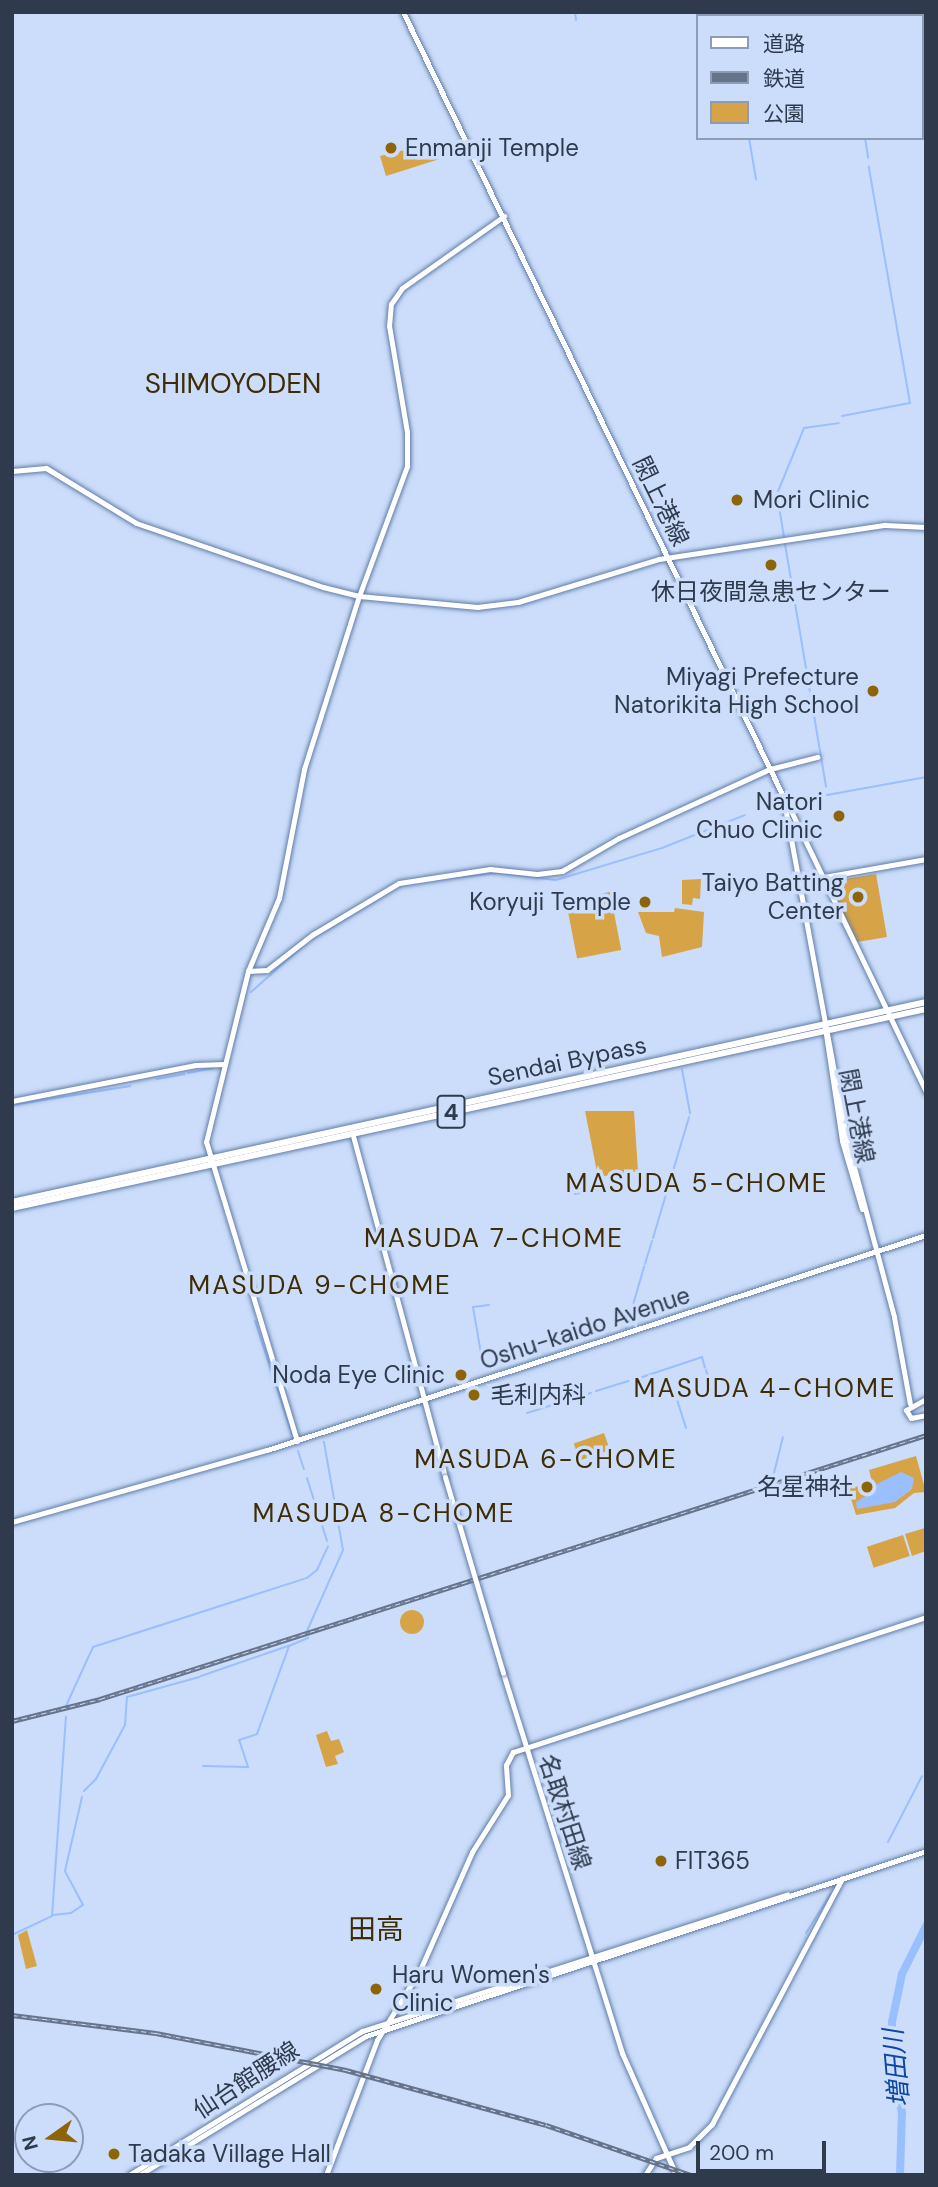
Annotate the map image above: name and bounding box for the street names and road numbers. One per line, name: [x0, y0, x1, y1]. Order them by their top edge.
street label: 閖上港線: [627, 452, 695, 550]
street label: Sendai Bypass: [485, 1030, 649, 1092]
street label: 閖上港線: [834, 1066, 880, 1166]
road number: 4: [435, 1092, 467, 1132]
street label: Oshu-kaido Avenue: [476, 1280, 694, 1376]
street label: 名取村田線: [533, 1750, 597, 1874]
street label: 仙台館腰線: [188, 2035, 304, 2125]

